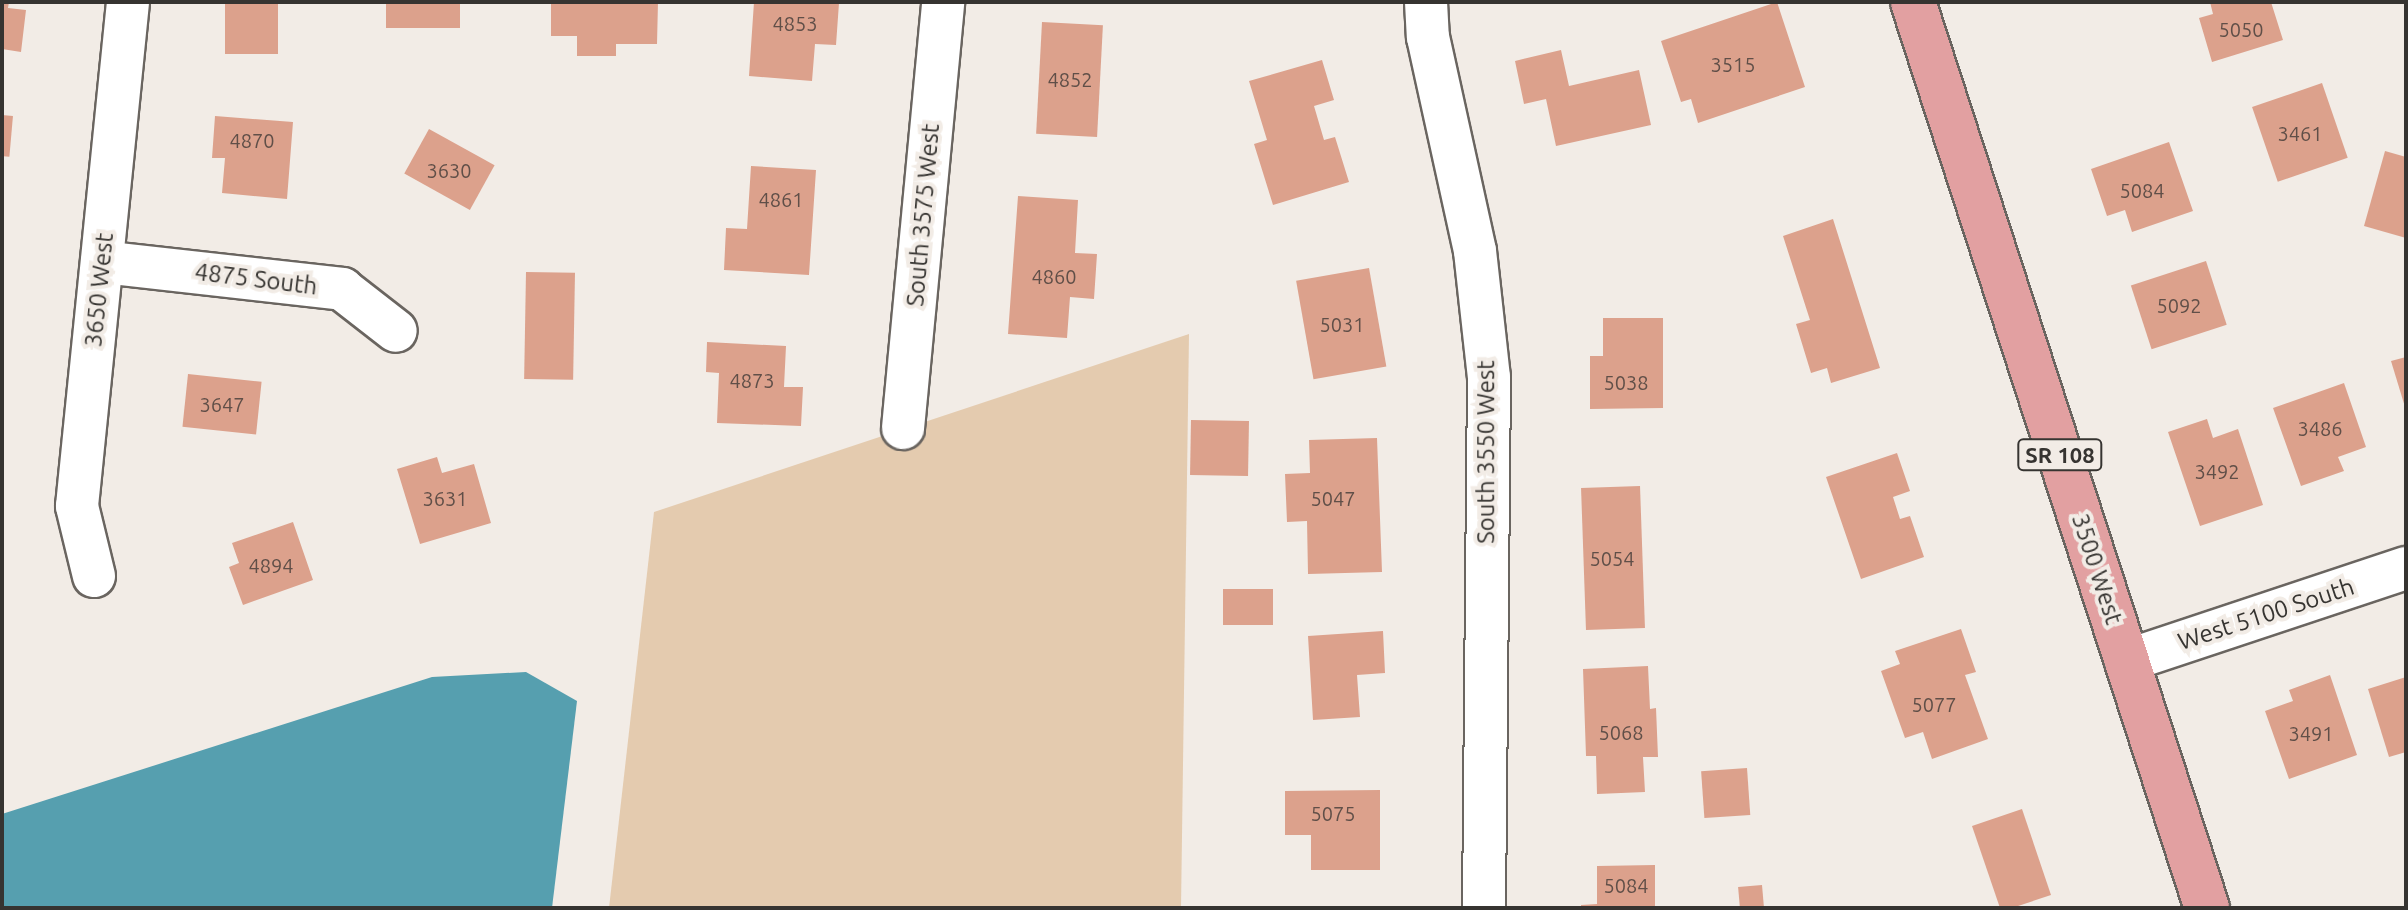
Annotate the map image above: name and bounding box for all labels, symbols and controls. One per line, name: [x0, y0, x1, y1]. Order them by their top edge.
house number: 4853: [772, 11, 818, 35]
house number: 5050: [2218, 17, 2264, 41]
house number: 3515: [1710, 52, 1756, 76]
house number: 4852: [1047, 67, 1093, 91]
house number: 3461: [2277, 121, 2323, 145]
street label: South 3575 West: [901, 122, 945, 308]
house number: 4870: [229, 128, 275, 152]
house number: 3630: [426, 158, 472, 182]
house number: 5084: [2119, 178, 2165, 202]
house number: 4861: [758, 187, 804, 211]
street label: 3650 West: [79, 232, 119, 348]
street label: 4875 South: [193, 257, 319, 301]
house number: 4860: [1031, 264, 1077, 288]
house number: 5092: [2156, 293, 2202, 317]
house number: 5031: [1319, 312, 1365, 336]
street label: South 3550 West: [1472, 360, 1500, 544]
house number: 4873: [729, 368, 775, 392]
house number: 5038: [1603, 370, 1649, 394]
house number: 3647: [199, 392, 245, 416]
house number: 3486: [2297, 416, 2343, 440]
road number: SR 108: [2016, 437, 2104, 473]
house number: 3492: [2194, 459, 2240, 483]
house number: 3631: [422, 486, 468, 510]
house number: 5047: [1310, 486, 1356, 510]
street label: 3500 West: [2066, 510, 2128, 628]
house number: 5054: [1589, 546, 1635, 570]
house number: 4894: [248, 553, 294, 577]
street label: West 5100 South: [2174, 572, 2358, 656]
house number: 5077: [1911, 692, 1957, 716]
house number: 5068: [1598, 720, 1644, 744]
house number: 3491: [2288, 721, 2334, 745]
house number: 5075: [1310, 801, 1356, 825]
house number: 5084: [1603, 873, 1649, 897]

